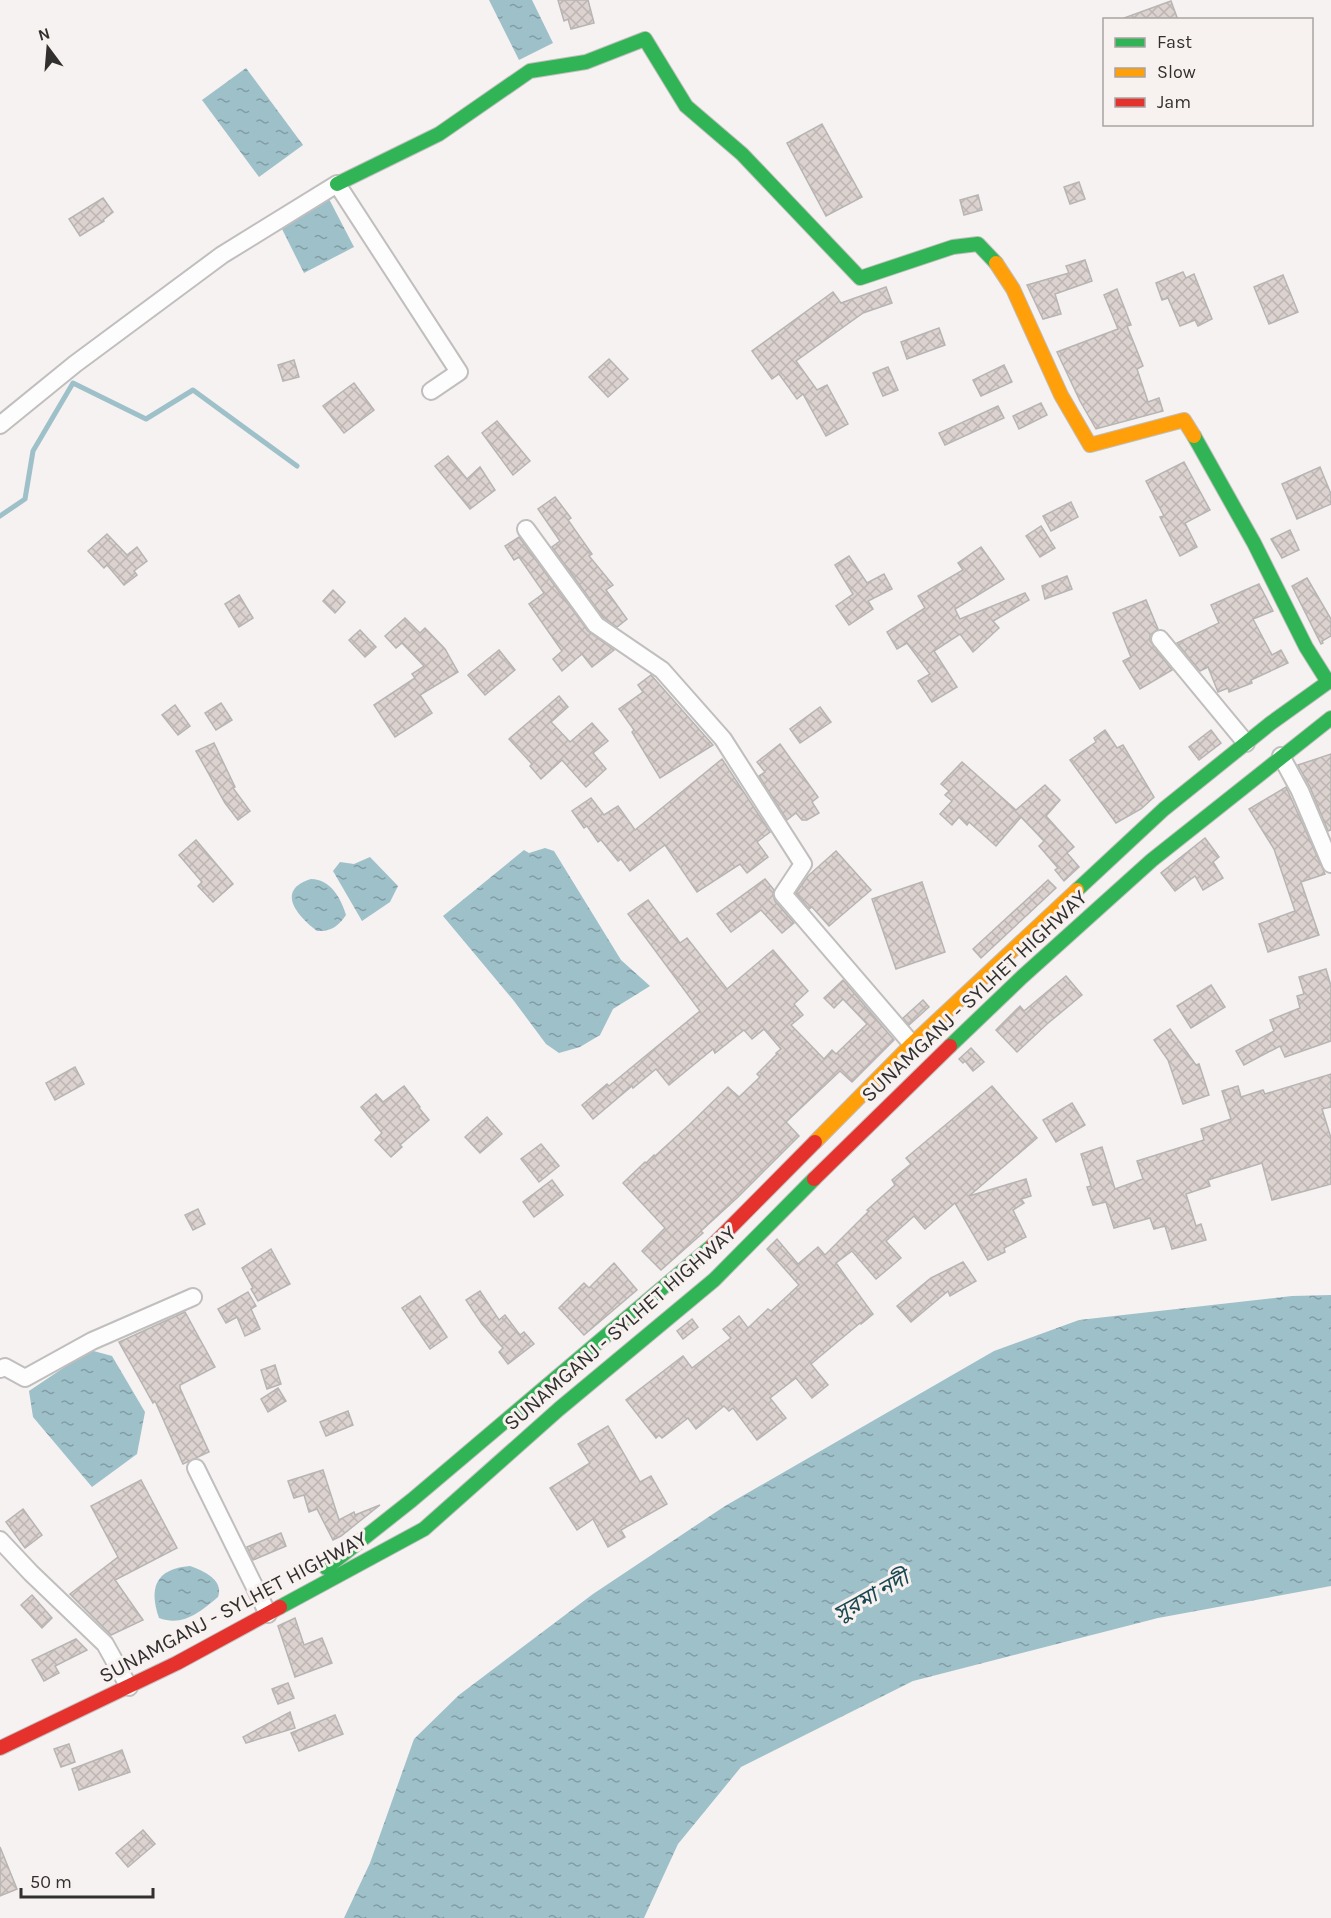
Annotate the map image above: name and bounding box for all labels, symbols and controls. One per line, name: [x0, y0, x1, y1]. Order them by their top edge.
north arrow: [18, 18, 78, 78]
legend: [1103, 18, 1313, 126]
text: N: [36, 23, 52, 45]
text: Fast: [1157, 31, 1192, 53]
text: Slow: [1157, 61, 1196, 83]
text: Jam: [1157, 91, 1191, 113]
street label: SUNAMGANJ - SYLHET HIGHWAY: [856, 885, 1092, 1107]
street label: SUNAMGANJ - SYLHET HIGHWAY: [499, 1220, 741, 1435]
street label: SUNAMGANJ - SYLHET HIGHWAY: [95, 1526, 371, 1688]
water label: সুরমা নদী: [829, 1563, 917, 1627]
scale bar: [21, 1861, 153, 1899]
text: 50 m: [30, 1871, 72, 1893]

